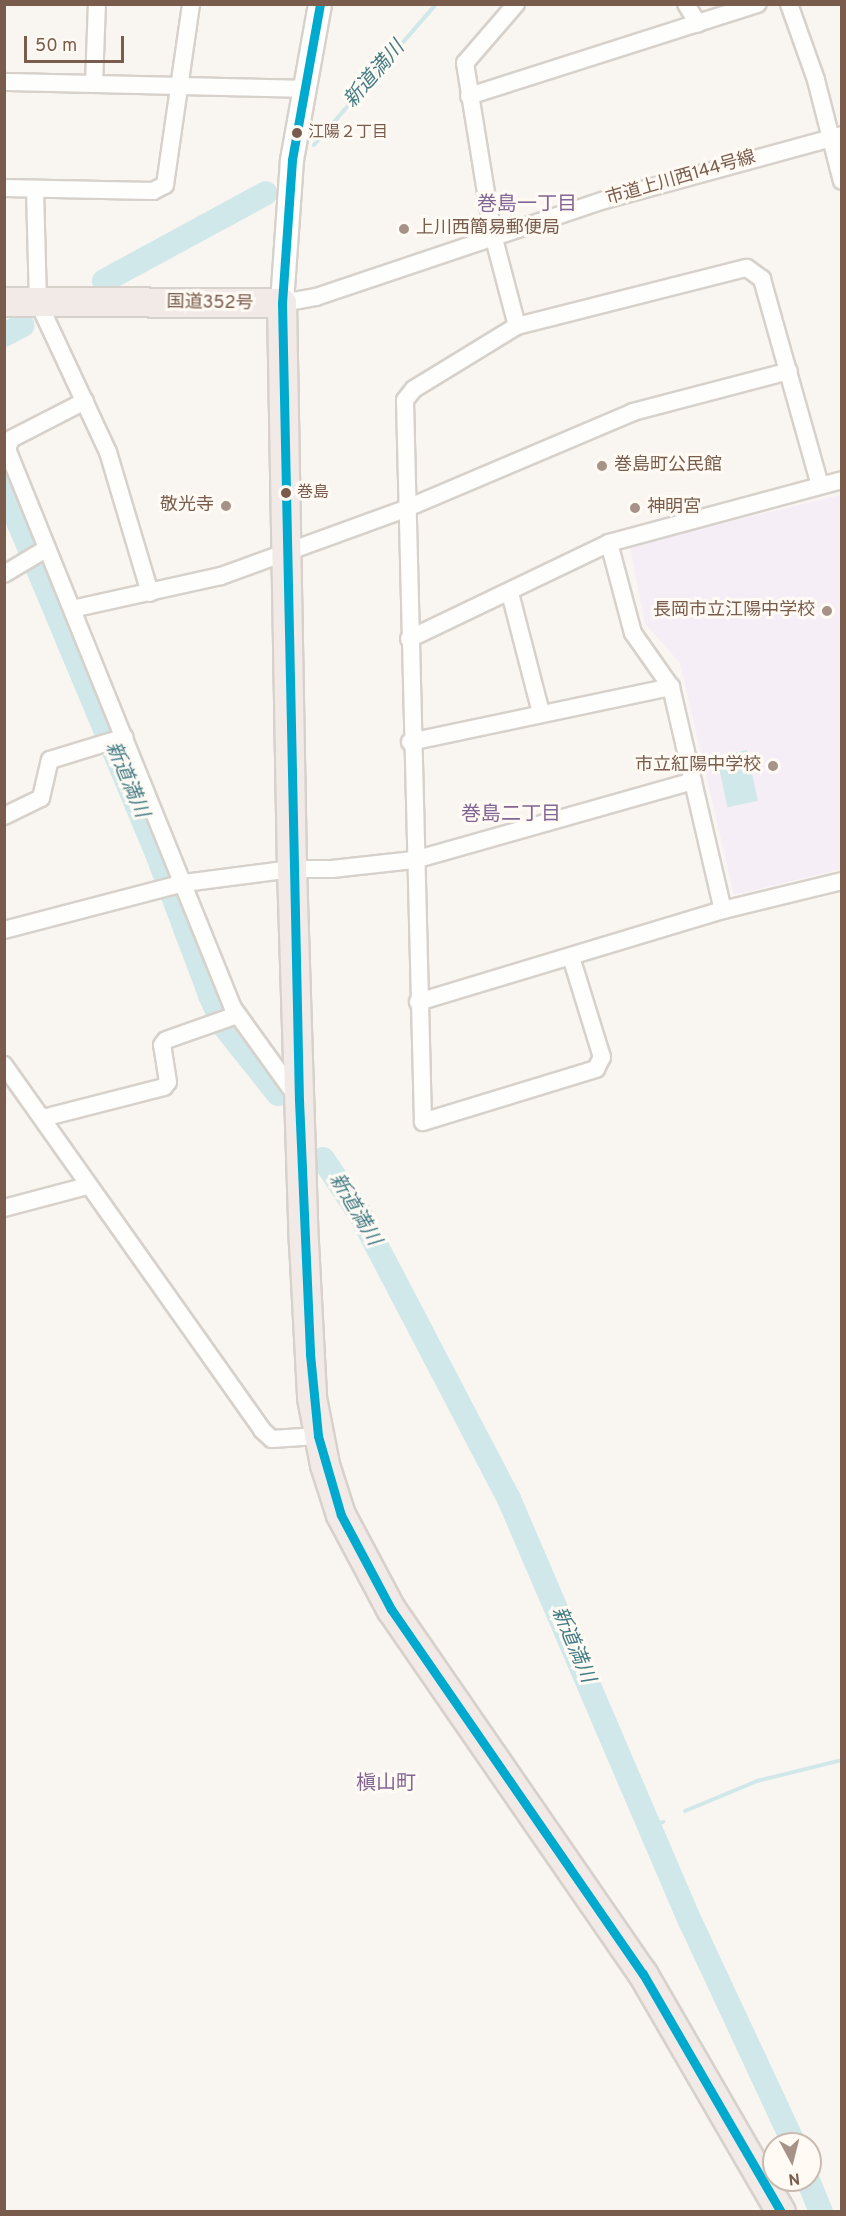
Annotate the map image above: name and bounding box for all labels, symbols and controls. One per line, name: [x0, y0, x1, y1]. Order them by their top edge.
scale bar: [27, 24, 128, 62]
text: 50 m: [35, 35, 77, 58]
water label: 新道満川: [340, 37, 410, 113]
place label: 江陽２丁目: [308, 123, 388, 143]
marker: 江陽２丁目: [291, 127, 303, 139]
street label: 市道上川西144号線: [604, 147, 758, 211]
district label: 巻島一丁目: [477, 193, 577, 217]
place label: 上川西簡易郵便局: [416, 218, 560, 240]
marker: 上川西簡易郵便局: [397, 222, 411, 236]
street label: 国道352号: [166, 292, 254, 316]
place label: 巻島町公民館: [614, 455, 722, 477]
marker: 巻島町公民館: [595, 459, 609, 473]
place label: 巻島: [297, 483, 329, 503]
marker: 巻島: [280, 487, 292, 499]
place label: 敬光寺: [160, 495, 214, 517]
place label: 神明宮: [647, 497, 701, 519]
marker: 敬光寺: [219, 499, 233, 513]
marker: 神明宮: [628, 501, 642, 515]
place label: 長岡市立江陽中学校: [653, 600, 815, 622]
marker: 長岡市立江陽中学校: [820, 604, 834, 618]
water label: 新道満川: [99, 738, 153, 822]
place label: 市立紅陽中学校: [635, 755, 761, 777]
marker: 市立紅陽中学校: [766, 759, 780, 773]
district label: 巻島二丁目: [461, 803, 561, 827]
water label: 新道満川: [323, 1170, 385, 1250]
water label: 新道満川: [545, 1603, 599, 1687]
district label: 槇山町: [356, 1772, 416, 1796]
north arrow: [762, 2132, 822, 2192]
text: N: [787, 2167, 801, 2189]

